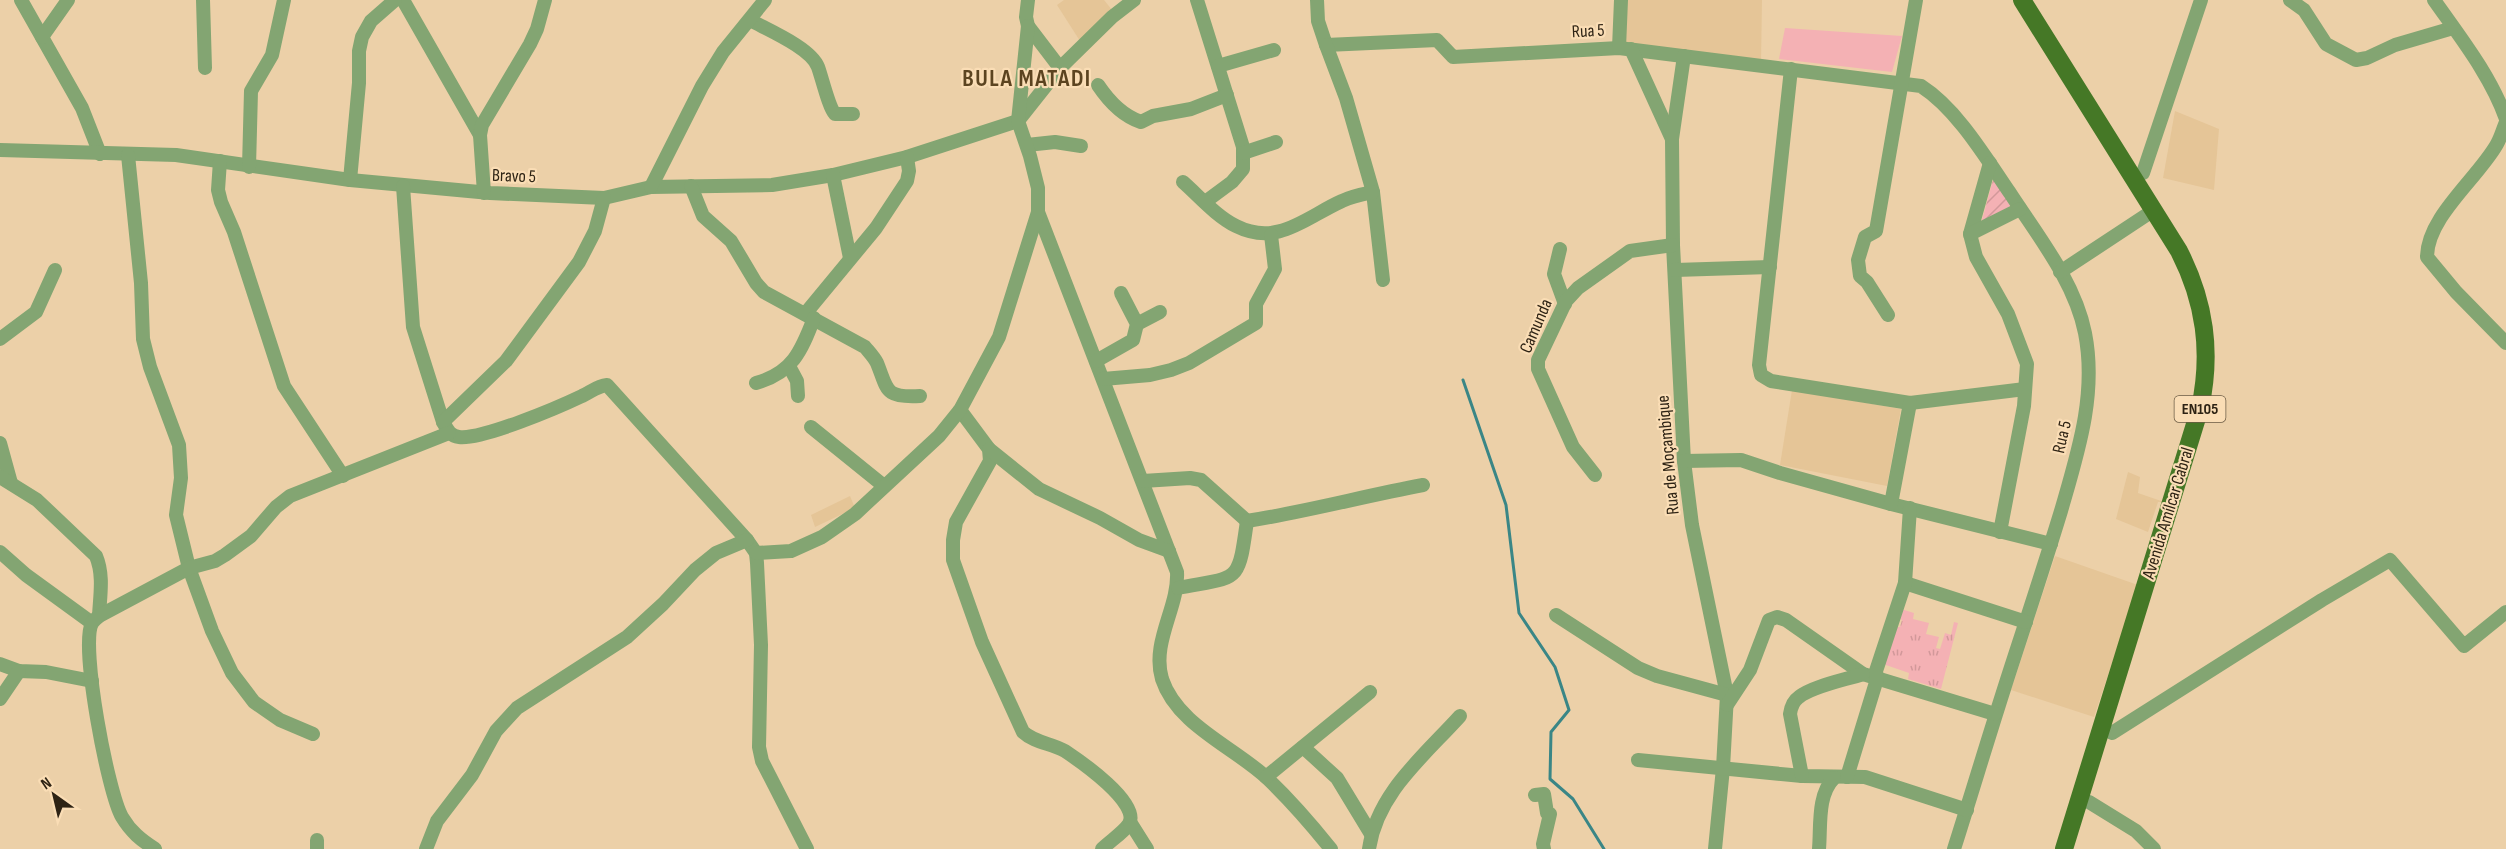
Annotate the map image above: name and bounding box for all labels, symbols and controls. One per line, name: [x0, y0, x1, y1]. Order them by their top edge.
street label: Rua 5: [1571, 20, 1605, 42]
district label: BULA MATADI: [962, 64, 1092, 93]
street label: Bravo 5: [492, 165, 536, 187]
street label: Camunda: [1515, 296, 1557, 356]
street label: Rua de Moçambique: [1652, 394, 1684, 516]
road number: EN105: [2174, 396, 2226, 422]
street label: Rua 5: [2048, 419, 2076, 455]
street label: Avenida Amílcar Cabral: [2138, 445, 2198, 582]
north arrow: [24, 765, 84, 825]
text: N: [38, 774, 55, 794]

